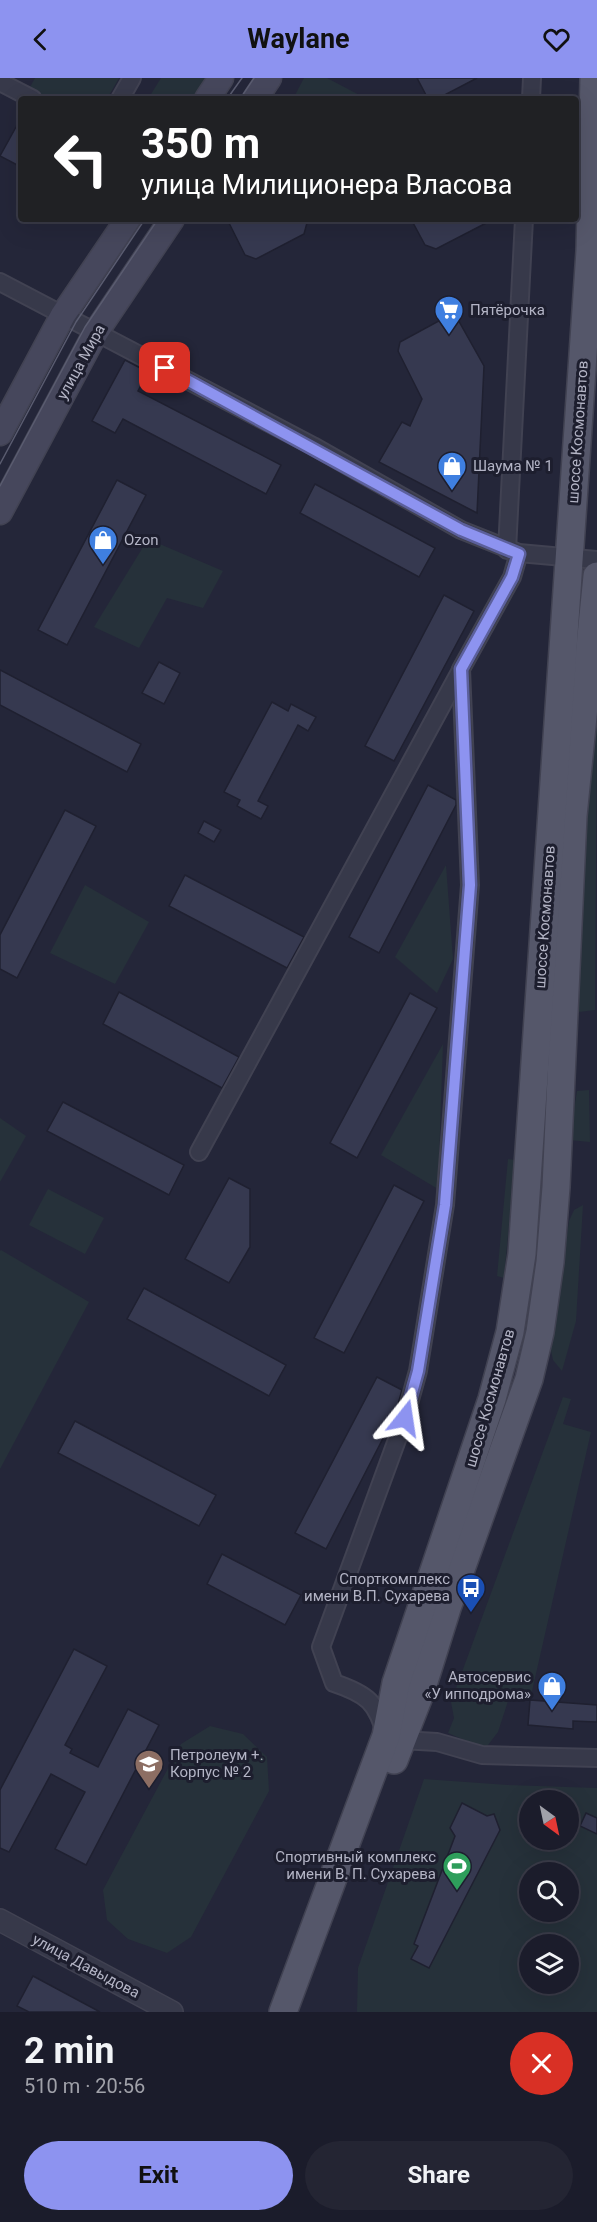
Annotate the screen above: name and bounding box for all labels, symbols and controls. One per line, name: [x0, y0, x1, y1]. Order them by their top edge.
icon: back: [24, 23, 57, 56]
text: Waylane: [247, 23, 350, 55]
icon: heart: [540, 23, 573, 56]
text: 350 m: [141, 119, 260, 168]
icon: left: [42, 120, 120, 198]
text: улица Милиционера Власова: [141, 169, 512, 201]
supermarket icon: Пятёрочка: [433, 294, 465, 336]
place label: Пятёрочка: [470, 301, 545, 319]
street label: улица Мира: [53, 321, 109, 403]
pin: [139, 342, 190, 393]
icon: arrive: [148, 351, 181, 384]
street label: шоссе Космонавтов: [564, 360, 592, 504]
shop icon: Шаума № 1: [436, 450, 468, 492]
place label: Шаума № 1: [473, 457, 553, 475]
shop icon: Ozon: [87, 524, 119, 566]
place label: Ozon: [124, 531, 158, 549]
street label: шоссе Космонавтов: [531, 845, 559, 989]
street label: шоссе Космонавтов: [462, 1327, 518, 1469]
position arrow: [373, 1386, 437, 1450]
place label: Спорткомплекс имени В.П. Сухарева: [304, 1570, 450, 1605]
bus stop icon: Спорткомплекс имени В.П. Сухарева: [455, 1572, 487, 1614]
place label: Автосервис «У ипподрома»: [424, 1668, 531, 1703]
shop icon: Автосервис «У ипподрома»: [536, 1670, 568, 1712]
place label: Петролеум +. Корпус № 2: [170, 1746, 264, 1781]
school or university icon: Петролеум +. Корпус № 2: [133, 1748, 165, 1790]
north arrow: [519, 1790, 579, 1850]
map controls: [519, 1790, 579, 1994]
place label: Спортивный комплекс имени В. П. Сухарева: [275, 1848, 436, 1883]
sports icon: Спортивный комплекс имени В. П. Сухарева: [441, 1850, 473, 1892]
button: search: [519, 1862, 579, 1922]
street label: улица Давыдова: [29, 1930, 143, 2002]
button: layers: [519, 1934, 579, 1994]
text: 2 min: [24, 2030, 115, 2072]
button: close: [510, 2032, 573, 2095]
text: 510 m · 20:56: [24, 2074, 145, 2098]
button: Exit: [24, 2141, 293, 2210]
button: Share: [305, 2141, 573, 2210]

